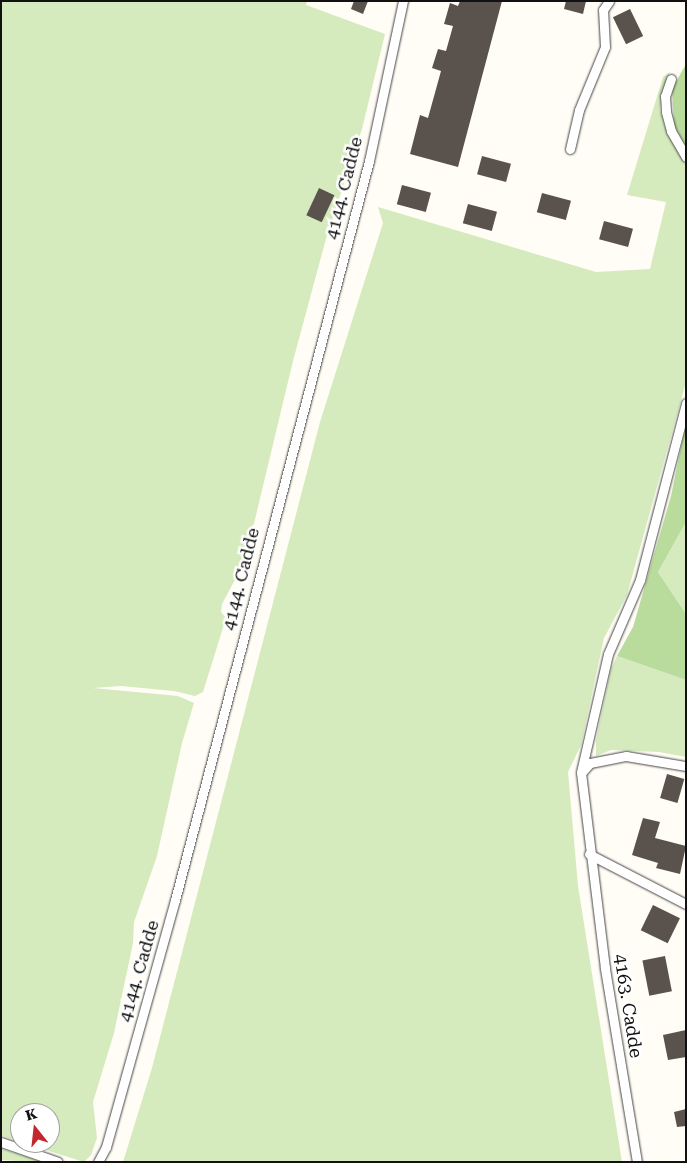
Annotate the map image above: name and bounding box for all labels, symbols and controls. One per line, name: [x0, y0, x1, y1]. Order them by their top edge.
street label: 4144. Cadde: [321, 134, 367, 242]
street label: 4144. Cadde: [218, 525, 264, 633]
street label: 4144. Cadde: [114, 918, 164, 1024]
street label: 4163. Cadde: [609, 952, 647, 1060]
north arrow: [10, 1103, 60, 1153]
text: K: [24, 1105, 39, 1124]

